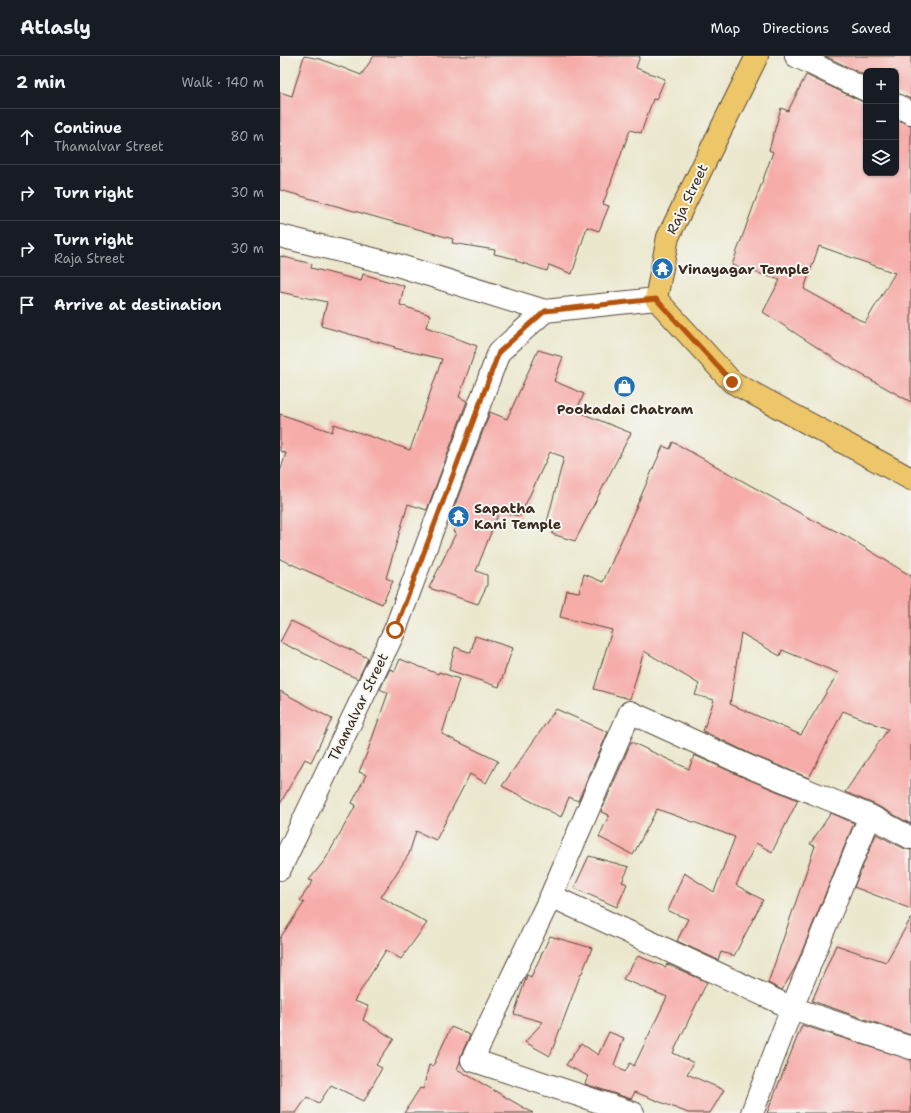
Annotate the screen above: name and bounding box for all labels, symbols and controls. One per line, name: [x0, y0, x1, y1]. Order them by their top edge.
text: Atlasly: [20, 15, 91, 40]
text: Map: [711, 19, 741, 37]
text: Directions: [763, 19, 829, 37]
text: Saved: [851, 19, 891, 37]
map controls: [863, 68, 899, 176]
button: +: [863, 68, 899, 104]
text: 2 min: [16, 71, 66, 93]
text: Walk · 140 m: [181, 74, 264, 91]
button: −: [863, 104, 899, 140]
text: Continue: [54, 118, 122, 138]
icon: ahead: [16, 126, 38, 148]
text: 80 m: [230, 128, 264, 145]
text: Thamalvar Street: [54, 138, 164, 155]
button: layers: [863, 140, 899, 176]
street label: Raja Street: [662, 161, 712, 237]
icon: right: [16, 182, 38, 204]
text: Turn right: [54, 183, 134, 203]
text: 30 m: [230, 184, 264, 201]
text: Turn right: [54, 230, 134, 250]
icon: right: [16, 238, 38, 260]
text: 30 m: [230, 240, 264, 257]
text: Raja Street: [54, 250, 125, 267]
temple icon: Vinayagar Temple: [649, 256, 675, 282]
place label: Vinayagar Temple: [678, 260, 809, 278]
icon: arrive: [16, 294, 38, 316]
text: Arrive at destination: [54, 295, 222, 315]
route end: [723, 373, 741, 391]
shop icon: Pookadai Chatram: [612, 374, 638, 400]
place label: Pookadai Chatram: [557, 400, 694, 418]
place label: Sapatha Kani Temple: [474, 499, 561, 533]
temple icon: Sapatha Kani Temple: [445, 503, 471, 529]
route start: [386, 621, 404, 639]
street label: Thamalvar Street: [324, 650, 392, 764]

